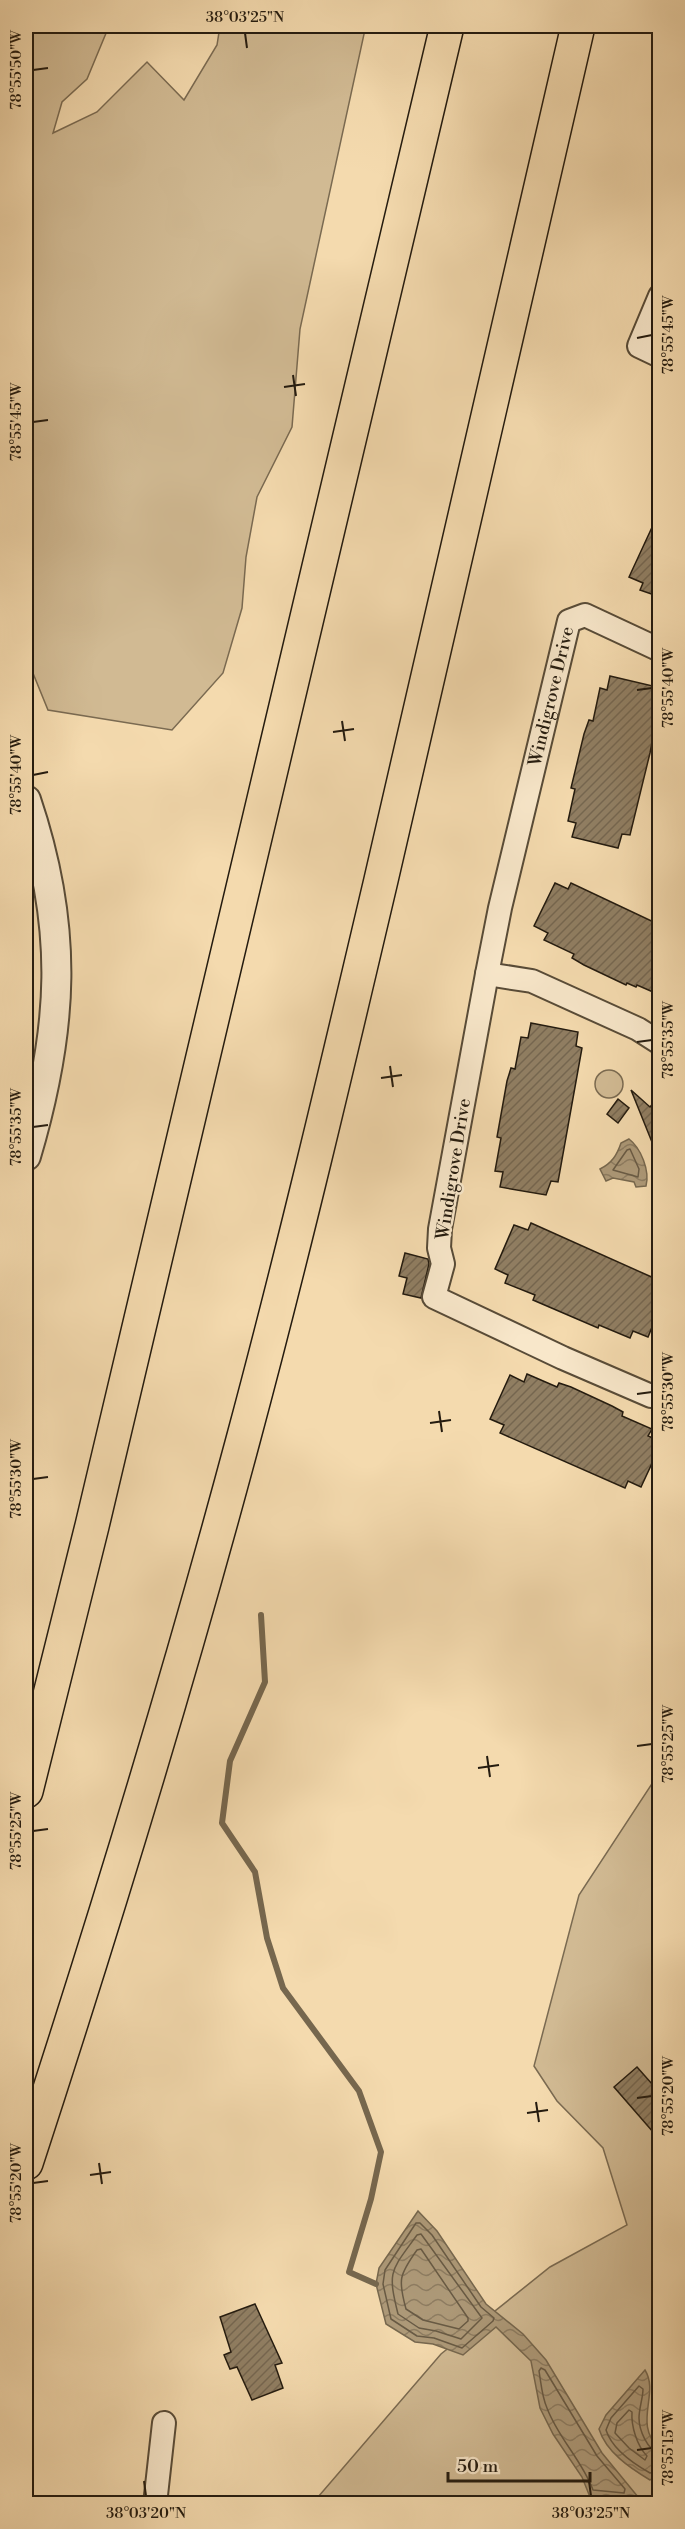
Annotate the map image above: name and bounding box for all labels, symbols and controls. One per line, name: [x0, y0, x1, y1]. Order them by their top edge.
text: 38°03'25"N: [206, 8, 284, 27]
text: 78°55'50"W: [7, 30, 26, 110]
text: 78°55'45"W: [659, 295, 678, 374]
text: 78°55'45"W: [7, 382, 26, 461]
street label: Windigrove Drive: [523, 624, 579, 770]
text: 78°55'40"W: [659, 648, 678, 728]
text: 78°55'40"W: [7, 735, 26, 815]
text: 78°55'35"W: [659, 1001, 678, 1079]
text: 78°55'35"W: [7, 1088, 26, 1166]
street label: Windigrove Drive: [431, 1097, 476, 1242]
text: 78°55'30"W: [659, 1352, 678, 1432]
text: 78°55'30"W: [7, 1439, 26, 1519]
text: 78°55'25"W: [659, 1705, 678, 1783]
text: 78°55'25"W: [7, 1792, 26, 1870]
text: 78°55'20"W: [659, 2056, 678, 2136]
text: 78°55'20"W: [7, 2143, 26, 2223]
text: 78°55'15"W: [659, 2410, 678, 2486]
scale bar: [448, 2445, 590, 2483]
text: 50 m: [457, 2455, 499, 2478]
text: 38°03'20"N: [106, 2504, 186, 2523]
text: 38°03'25"N: [552, 2504, 630, 2523]

